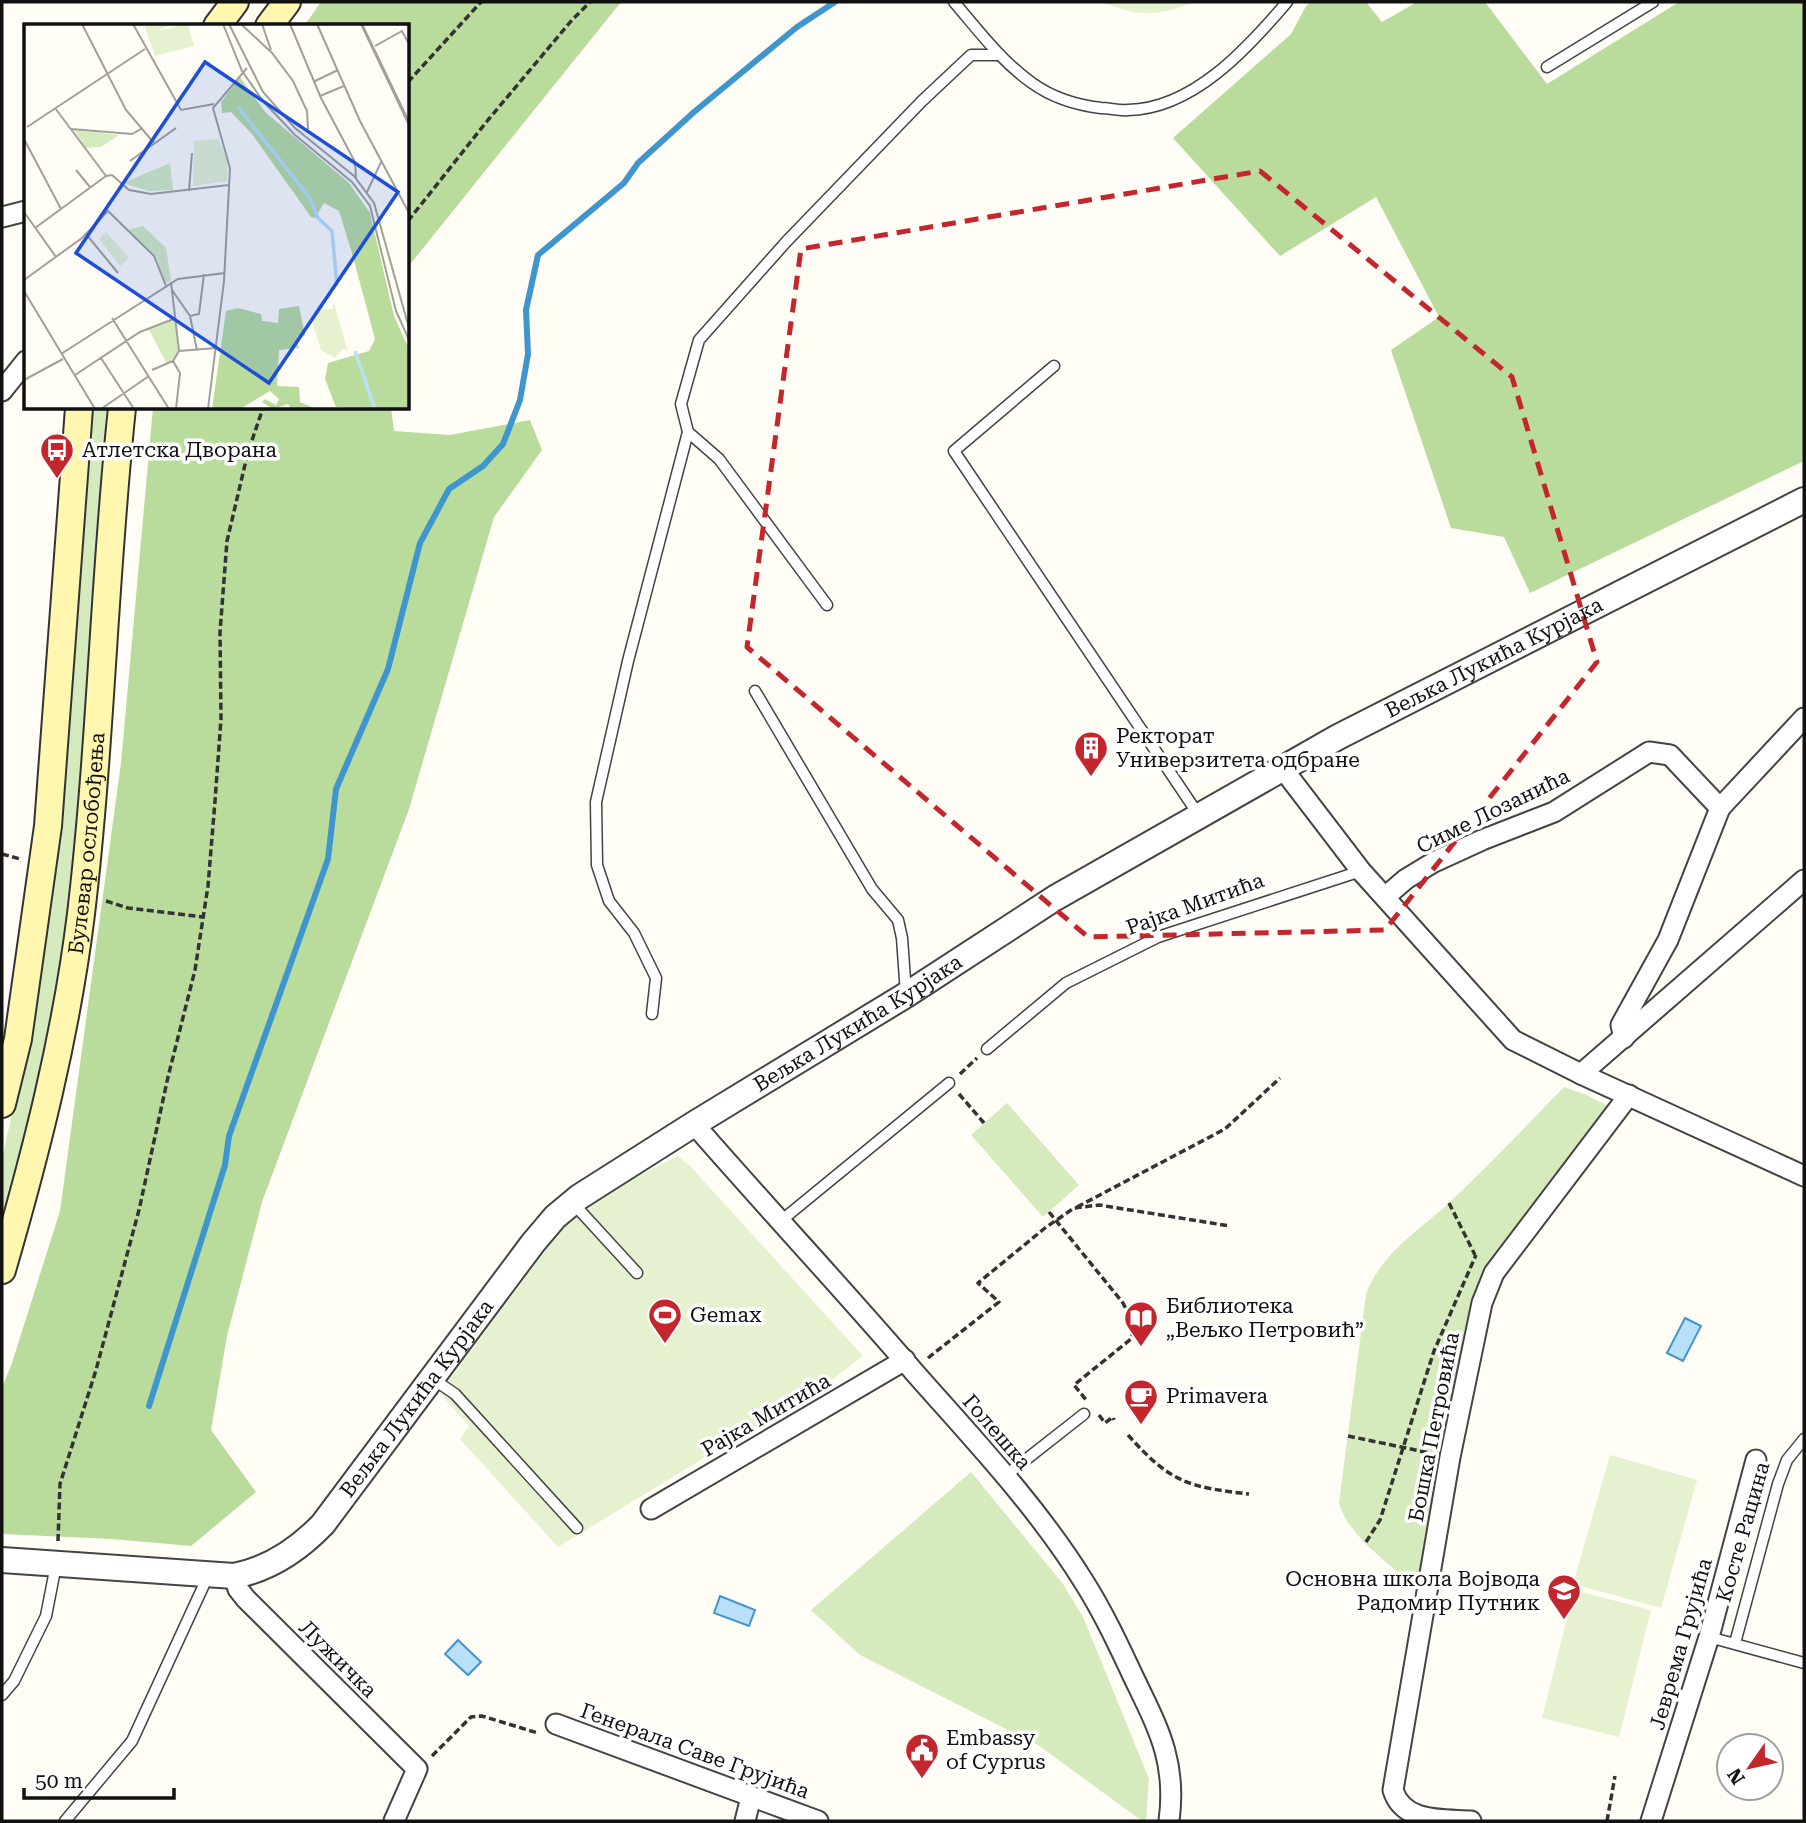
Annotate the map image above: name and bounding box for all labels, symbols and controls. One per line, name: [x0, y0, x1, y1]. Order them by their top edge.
inset map: [24, 24, 410, 410]
bus stop icon: Атлетска Дворана: [38, 431, 76, 480]
place label: Атлетска Дворана: [82, 438, 277, 462]
street label: Вељка Лукића Курјака: [1381, 592, 1607, 723]
place label: Ректорат Универзитета одбране: [1116, 724, 1360, 772]
building icon: Ректорат Универзитета одбране: [1072, 729, 1110, 778]
street label: Булевар ослобођења: [64, 731, 109, 956]
street label: Симе Лозанића: [1413, 763, 1574, 858]
street label: Рајка Митића: [1123, 868, 1268, 940]
street label: Вељка Лукића Курјака: [749, 949, 967, 1097]
street label: Вељка Лукића Курјака: [335, 1294, 499, 1502]
place label: Библиотека „Вељко Петровић”: [1166, 1294, 1364, 1342]
sports icon: Gemax: [646, 1296, 684, 1345]
library icon: Библиотека „Вељко Петровић”: [1122, 1299, 1160, 1348]
place label: Gemax: [690, 1303, 761, 1327]
street label: Бошка Петровића: [1404, 1329, 1464, 1524]
street label: Рајка Митића: [697, 1368, 835, 1462]
cafe icon: Primavera: [1122, 1377, 1160, 1426]
place label: Primavera: [1166, 1384, 1269, 1408]
street label: Голешка: [958, 1389, 1037, 1475]
street label: Косте Рацина: [1711, 1458, 1775, 1605]
street label: Јеврема Грујића: [1645, 1555, 1717, 1733]
place label: Основна школа Војвода Радомир Путник: [1285, 1567, 1541, 1615]
school or university icon: Основна школа Војвода Радомир Путник: [1545, 1572, 1583, 1621]
street label: Лужичка: [294, 1615, 382, 1703]
street label: Генерала Саве Грујића: [577, 1698, 813, 1804]
place label: Embassy of Cyprus: [946, 1726, 1045, 1774]
public building icon: Embassy of Cyprus: [903, 1731, 941, 1780]
north arrow: [1715, 1732, 1785, 1802]
scale bar: [24, 1756, 175, 1800]
text: N: [1722, 1763, 1750, 1789]
text: 50 m: [35, 1769, 83, 1793]

